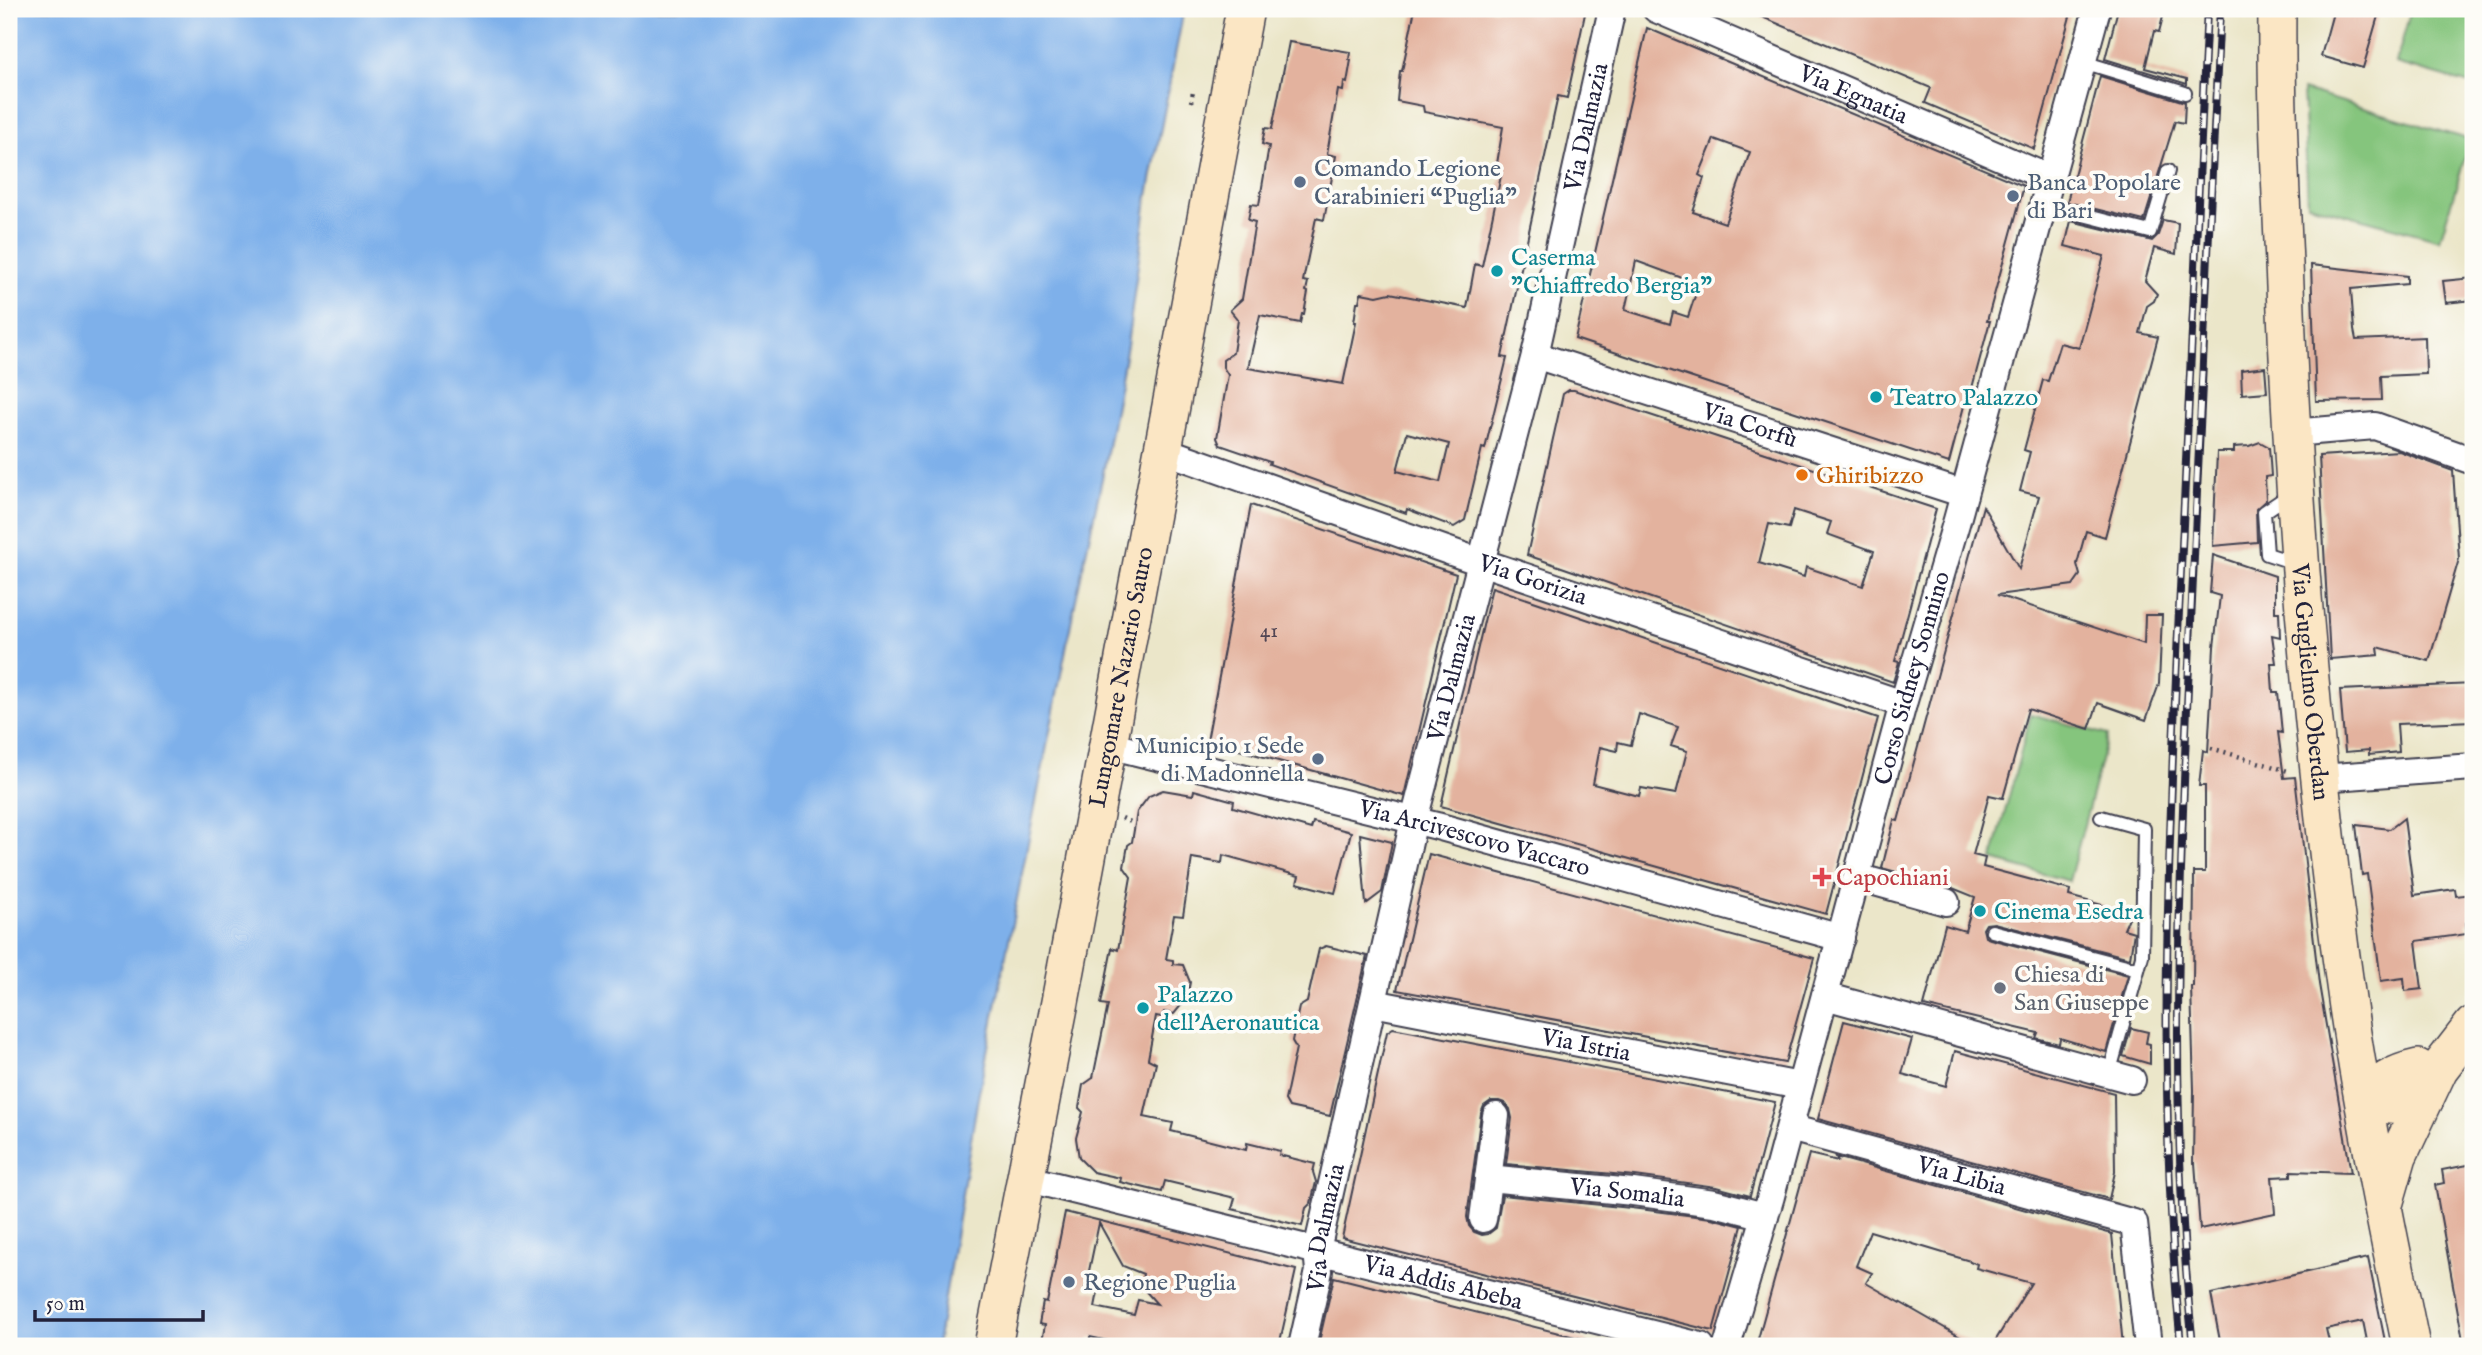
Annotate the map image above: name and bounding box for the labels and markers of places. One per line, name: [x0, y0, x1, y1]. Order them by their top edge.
place label: Comando Legione Carabinieri “Puglia”: [1314, 154, 1517, 213]
place label: Banca Popolare di Bari: [2027, 168, 2181, 227]
marker: Comando Legione Carabinieri “Puglia”: [1292, 174, 1308, 190]
marker: Banca Popolare di Bari: [2005, 188, 2021, 204]
place label: Caserma "Chiaffredo Bergia": [1511, 243, 1712, 302]
marker: Caserma "Chiaffredo Bergia": [1489, 263, 1505, 279]
place label: Teatro Palazzo: [1890, 383, 2038, 414]
marker: Teatro Palazzo: [1868, 389, 1884, 405]
place label: Ghiribizzo: [1816, 461, 1924, 492]
marker: Ghiribizzo: [1794, 467, 1810, 483]
place label: Municipio 1 Sede di Madonnella: [1135, 731, 1305, 790]
marker: Municipio 1 Sede di Madonnella: [1310, 751, 1326, 767]
place label: Capochiani: [1836, 863, 1949, 894]
marker: Capochiani: [1814, 869, 1830, 885]
place label: Cinema Esedra: [1994, 897, 2144, 928]
marker: Cinema Esedra: [1972, 903, 1988, 919]
place label: Chiesa di San Giuseppe: [2014, 960, 2149, 1019]
place label: Palazzo dell'Aeronautica: [1157, 980, 1320, 1039]
marker: Chiesa di San Giuseppe: [1992, 980, 2008, 996]
marker: Palazzo dell'Aeronautica: [1135, 1000, 1151, 1016]
place label: Regione Puglia: [1083, 1268, 1237, 1299]
marker: Regione Puglia: [1061, 1274, 1077, 1290]

